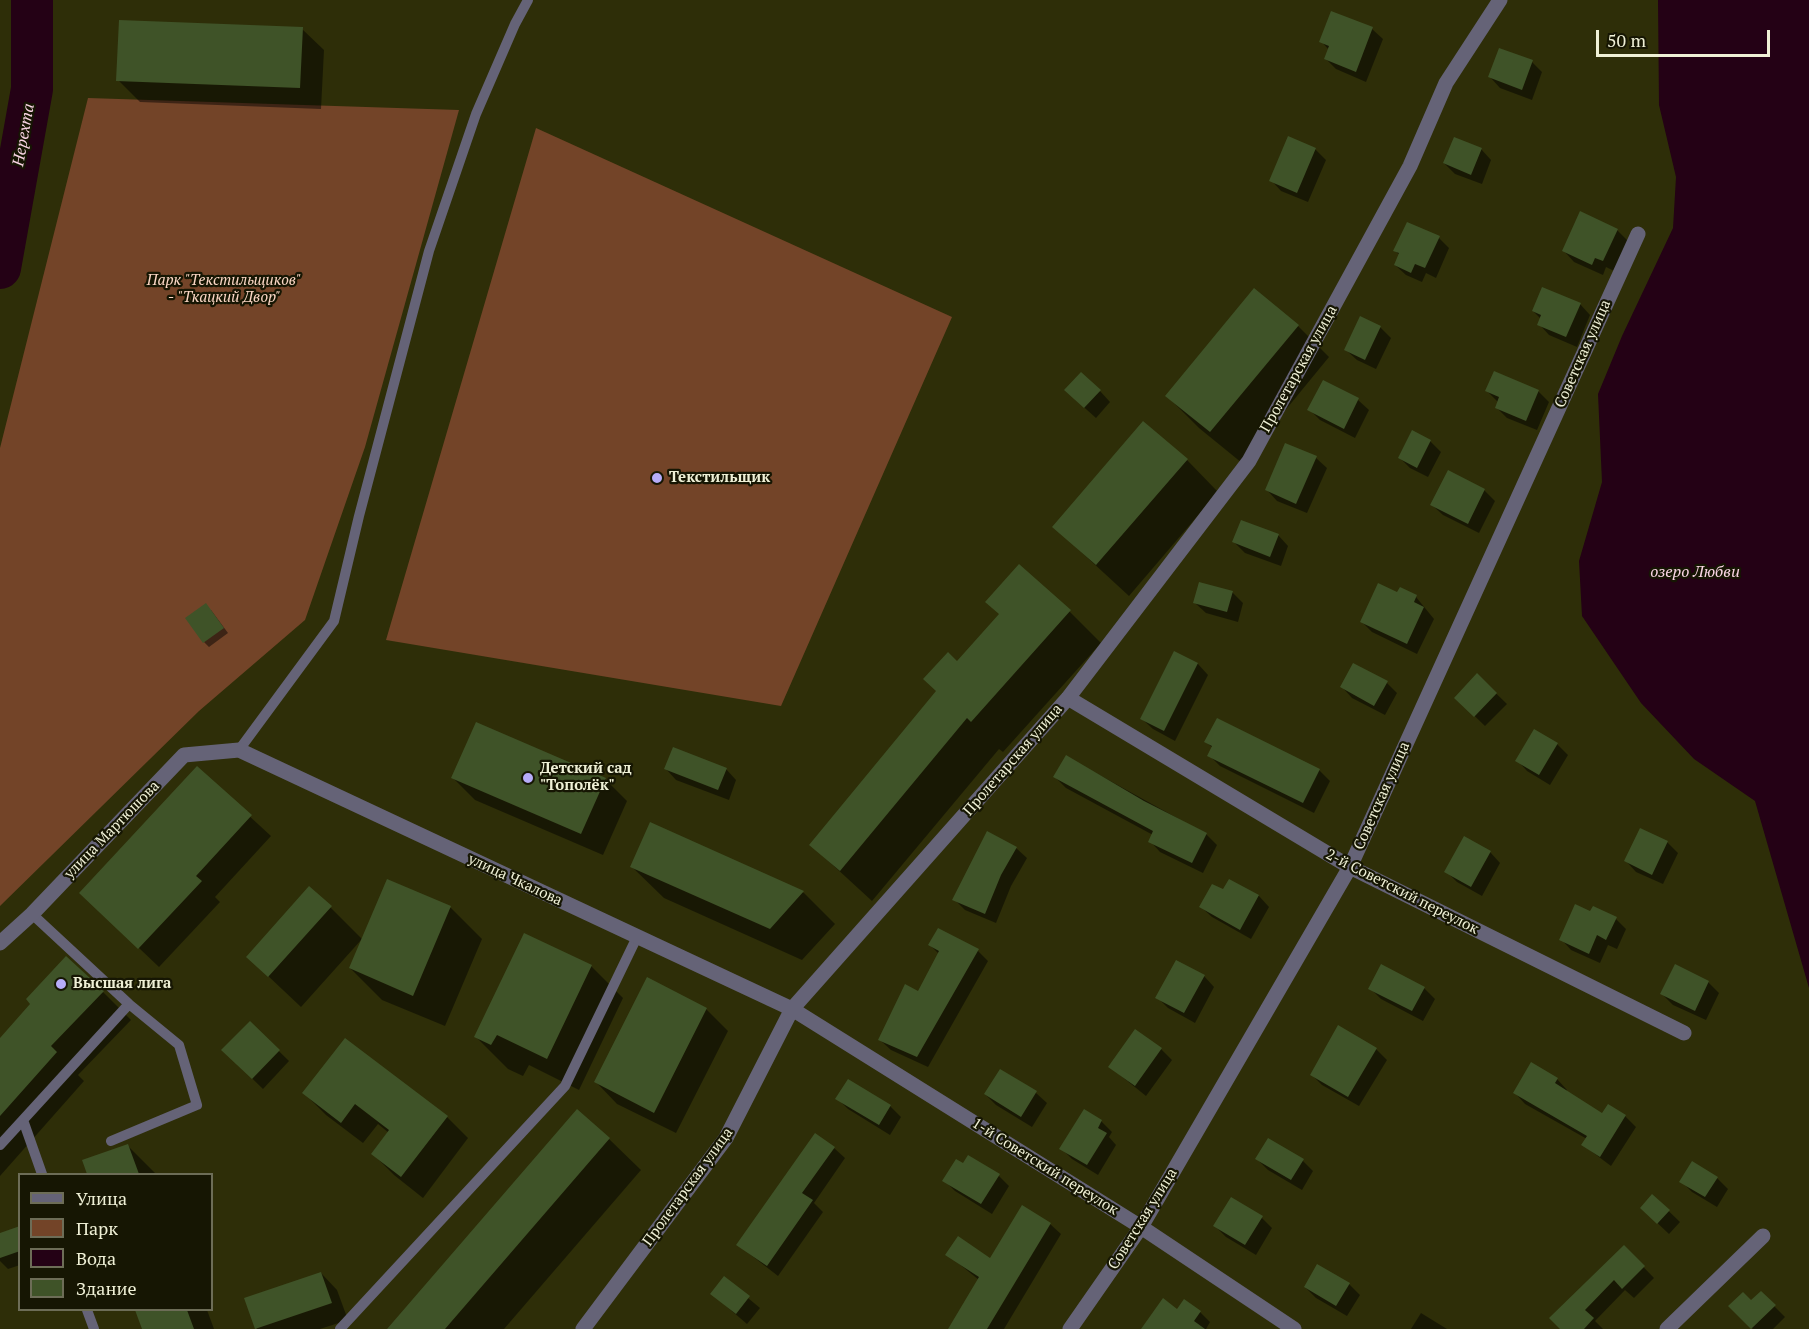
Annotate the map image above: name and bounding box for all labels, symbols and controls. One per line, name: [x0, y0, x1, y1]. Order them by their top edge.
scale bar: [1599, 18, 1773, 56]
text: 50 m: [1607, 28, 1646, 52]
water label: Нерехта: [9, 102, 39, 168]
park label: Парк "Текстильщиков" - "Ткацкий Двор": [147, 272, 301, 307]
street label: Советская улица: [1551, 297, 1615, 411]
street label: Пролетарская улица: [1257, 303, 1341, 435]
place label: Текстильщик: [669, 469, 770, 487]
marker: Текстильщик: [650, 471, 664, 485]
water label: озеро Любви: [1650, 562, 1740, 582]
street label: Пролетарская улица: [960, 701, 1066, 819]
street label: Советская улица: [1350, 739, 1414, 853]
place label: Детский сад "Тополёк": [540, 760, 632, 795]
marker: Детский сад "Тополёк": [521, 771, 535, 785]
street label: улица Мартюшова: [61, 777, 163, 883]
street label: 2-й Советский переулок: [1323, 846, 1481, 938]
street label: улица Чкалова: [465, 850, 565, 910]
place label: Высшая лига: [73, 975, 171, 993]
marker: Высшая лига: [54, 977, 68, 991]
street label: 1-й Советский переулок: [969, 1115, 1121, 1219]
street label: Пролетарская улица: [639, 1124, 737, 1250]
street label: Советская улица: [1105, 1165, 1181, 1273]
legend: [18, 1173, 213, 1311]
text: Улица: [76, 1186, 127, 1210]
text: Парк: [76, 1216, 118, 1240]
text: Вода: [76, 1246, 116, 1270]
text: Здание: [76, 1276, 136, 1300]

